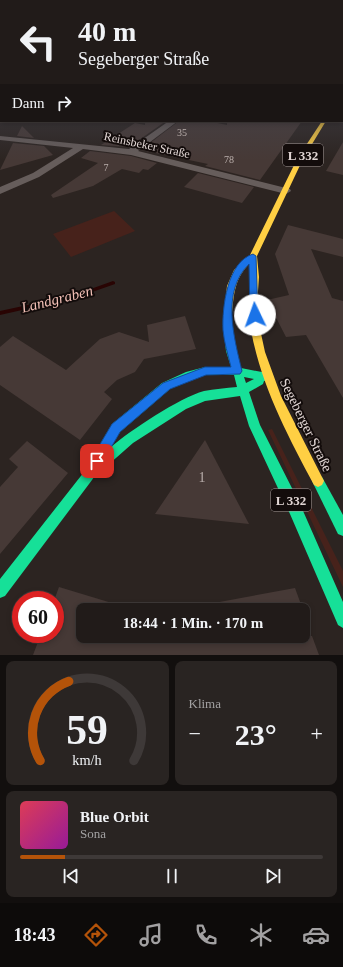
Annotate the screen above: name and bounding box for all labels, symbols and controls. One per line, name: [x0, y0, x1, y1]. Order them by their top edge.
icon: left: [12, 16, 64, 68]
text: 40 m: [78, 16, 136, 47]
text: Segeberger Straße: [78, 49, 209, 69]
icon: right: [53, 92, 75, 114]
text: Dann: [12, 95, 45, 111]
house number: 35: [177, 127, 187, 138]
street label: Reinsbeker Straße: [103, 129, 191, 161]
road number: L 332: [283, 144, 323, 166]
house number: 78: [224, 154, 234, 165]
house number: 7: [104, 162, 109, 173]
water label: Landgraben: [19, 282, 95, 316]
position arrow: [234, 294, 276, 336]
street label: Segeberger Straße: [277, 376, 335, 474]
pin: [80, 444, 114, 478]
icon: arrive: [86, 450, 108, 472]
house number: 1: [199, 470, 206, 485]
road number: L 332: [271, 489, 311, 511]
speed limit sign: 60: [12, 591, 64, 643]
text: 18:44 · 1 Min. · 170 m: [123, 615, 263, 631]
text: Klima: [189, 696, 221, 711]
text: 59: [66, 707, 108, 753]
text: 23°: [235, 718, 277, 751]
text: −: [189, 721, 201, 746]
text: +: [311, 721, 323, 746]
text: km/h: [73, 752, 102, 768]
text: Blue Orbit: [80, 809, 149, 825]
text: Sona: [80, 826, 106, 841]
icon: previous: [60, 865, 82, 887]
icon: pause: [161, 865, 183, 887]
icon: next: [262, 865, 284, 887]
icon: directions: [82, 921, 110, 949]
icon: music: [137, 921, 165, 949]
icon: phone: [192, 921, 220, 949]
icon: climate: [247, 921, 275, 949]
icon: car: [302, 921, 330, 949]
text: 18:43: [13, 925, 55, 945]

